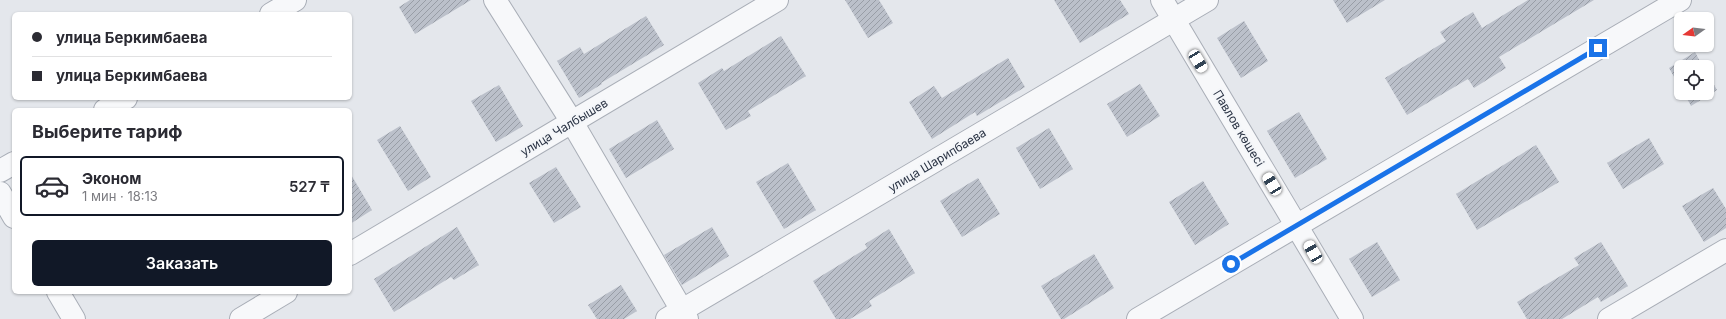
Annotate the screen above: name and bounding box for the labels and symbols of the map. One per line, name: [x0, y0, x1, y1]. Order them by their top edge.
north arrow: [1674, 12, 1714, 52]
route end: [1589, 39, 1607, 57]
car: [1187, 48, 1209, 74]
street label: Павлов көшесі: [1210, 87, 1268, 169]
street label: улица Чалбышев: [518, 95, 611, 159]
street label: улица Шарипбаева: [885, 125, 989, 195]
car: [1261, 171, 1283, 197]
car: [1302, 239, 1324, 265]
route start: [1222, 255, 1240, 273]

